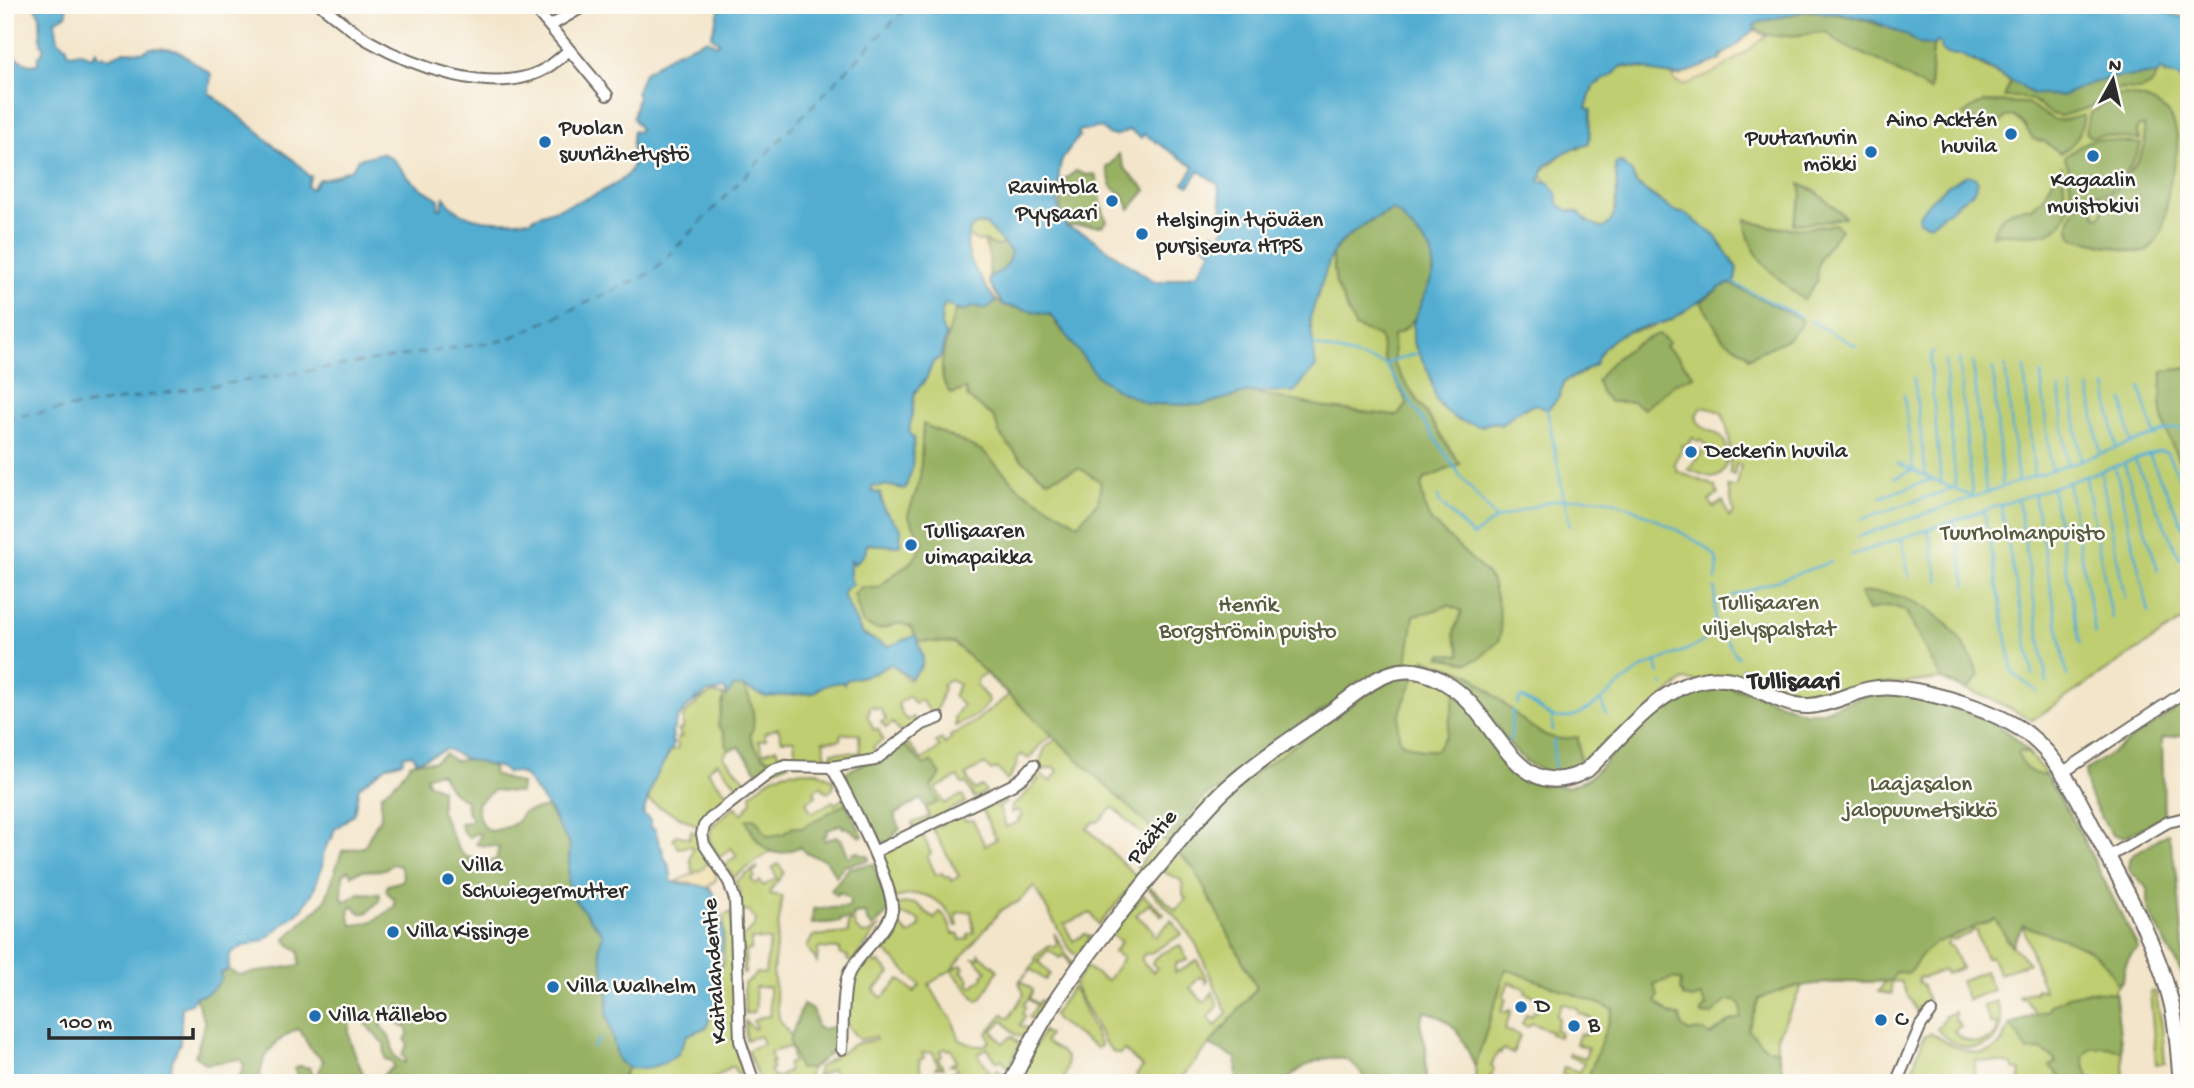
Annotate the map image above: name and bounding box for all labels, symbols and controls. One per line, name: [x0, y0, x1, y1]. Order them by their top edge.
north arrow: [2078, 46, 2148, 116]
text: N: [2107, 54, 2123, 79]
place label: Aino Acktén huvila: [1886, 108, 1998, 161]
place label: Puolan suurlähetystö: [558, 116, 690, 169]
place label: Puutarhurin mökki: [1744, 126, 1857, 179]
marker: Aino Acktén huvila: [2003, 126, 2019, 142]
marker: Puolan suurlähetystö: [537, 134, 553, 150]
marker: Puutarhurin mökki: [1863, 144, 1879, 160]
marker: Kagaalin muistokivi: [2085, 148, 2101, 164]
place label: Kagaalin muistokivi: [2047, 168, 2139, 221]
place label: Ravintola Pyysaari: [1008, 175, 1099, 228]
marker: Ravintola Pyysaari: [1104, 193, 1120, 209]
place label: Helsingin työväen pursiseura HTPS: [1155, 208, 1323, 261]
marker: Helsingin työväen pursiseura HTPS: [1134, 226, 1150, 242]
place label: Deckerin huvila: [1703, 439, 1849, 466]
marker: Deckerin huvila: [1683, 444, 1699, 460]
place label: Tullisaaren uimapaikka: [923, 519, 1033, 572]
park label: Tuurholmanpuisto: [1939, 521, 2105, 548]
marker: Tullisaaren uimapaikka: [903, 537, 919, 553]
park label: Tullisaaren viljelyspalstat: [1703, 591, 1837, 644]
park label: Henrik Borgströmin puisto: [1158, 593, 1337, 646]
district label: Tullisaari: [1746, 668, 1840, 699]
park label: Laajasalon jalopuumetsikkö: [1841, 772, 1997, 825]
street label: Päätie: [1121, 804, 1185, 872]
place label: Villa Schwiegermutter: [461, 853, 628, 906]
marker: Villa Schwiegermutter: [440, 871, 456, 887]
street label: Kaitalahdentie: [697, 896, 735, 1044]
place label: Villa Kissinge: [406, 919, 530, 946]
marker: Villa Kissinge: [385, 924, 401, 940]
place label: Villa Walhelm: [566, 974, 696, 1001]
marker: Villa Walhelm: [545, 979, 561, 995]
place label: D: [1533, 994, 1551, 1021]
scale bar: [49, 997, 192, 1041]
marker: D: [1513, 999, 1529, 1015]
place label: Villa Hällebo: [328, 1003, 447, 1030]
place label: C: [1895, 1007, 1909, 1034]
marker: Villa Hällebo: [307, 1008, 323, 1024]
text: 100 m: [59, 1012, 112, 1037]
marker: C: [1873, 1012, 1889, 1028]
place label: B: [1587, 1013, 1601, 1040]
marker: B: [1566, 1018, 1582, 1034]

